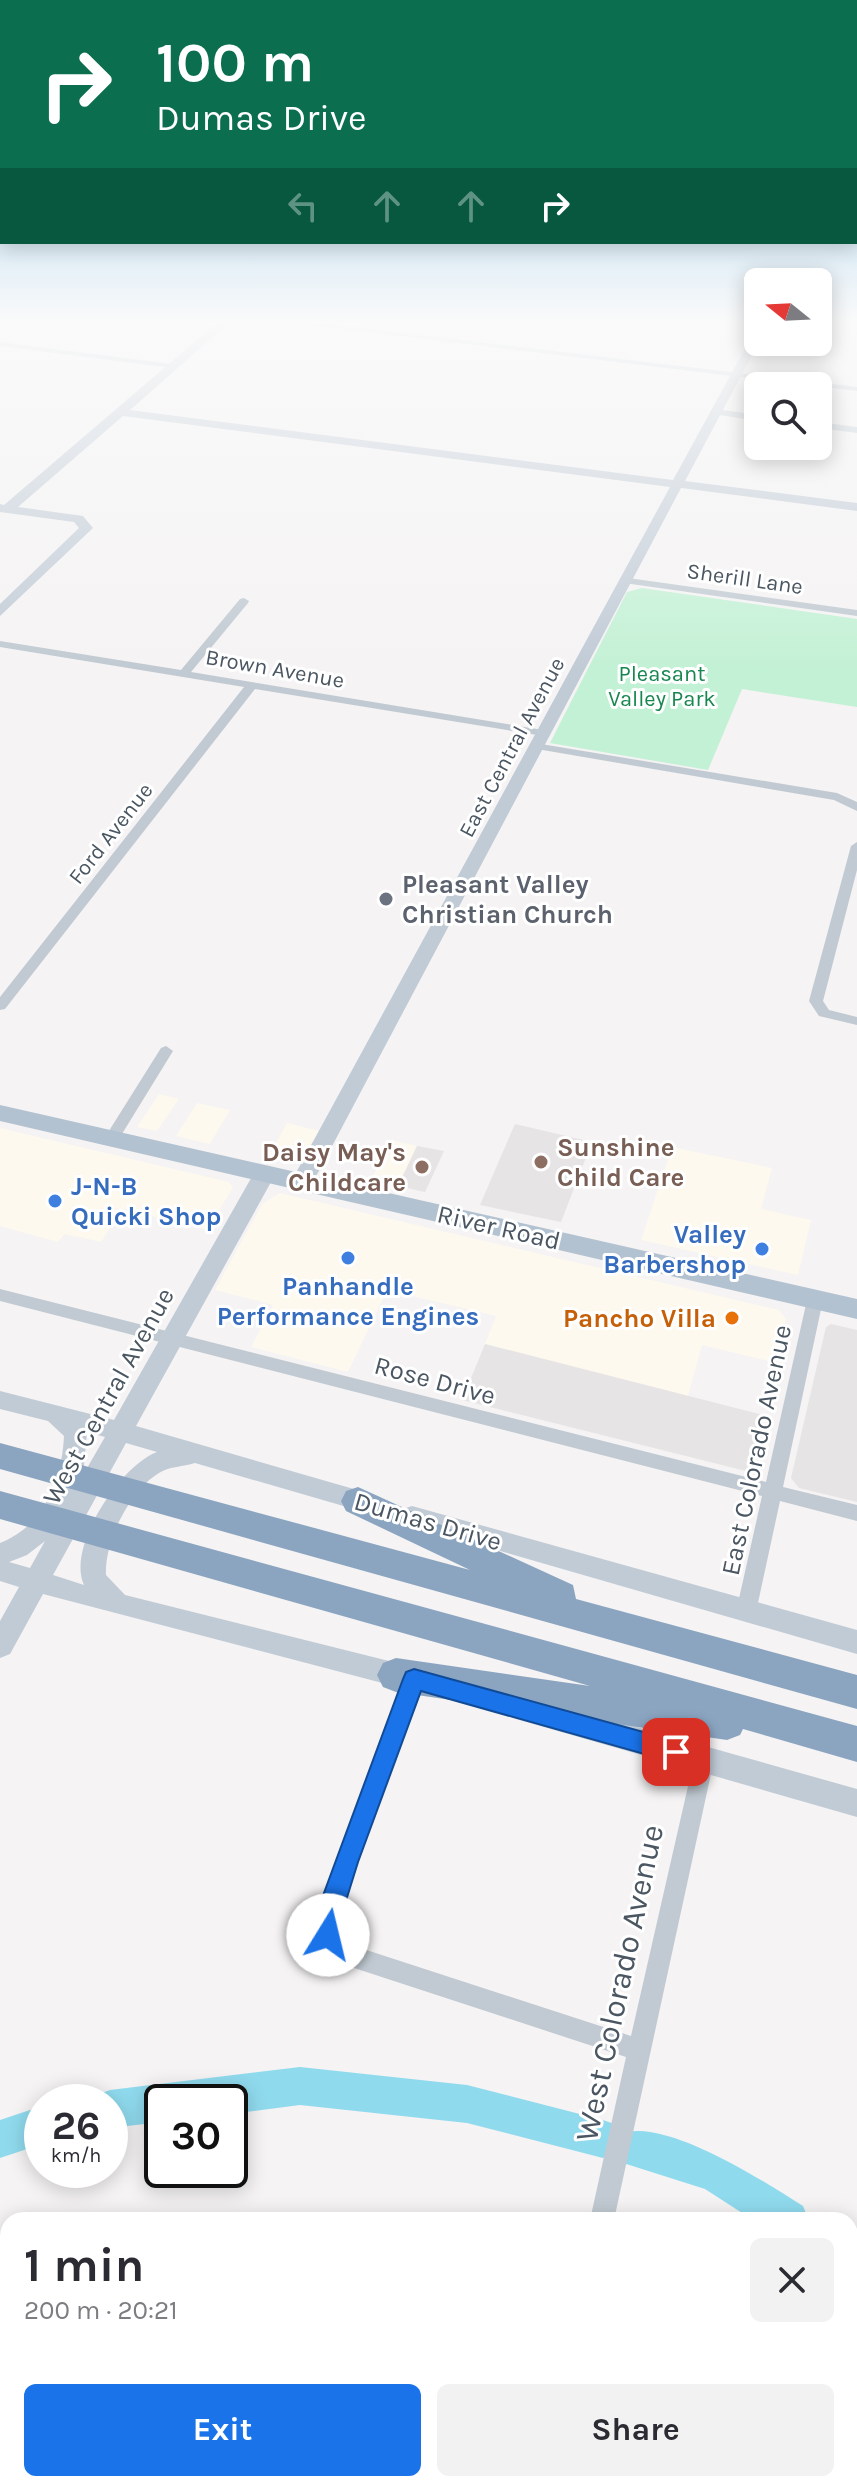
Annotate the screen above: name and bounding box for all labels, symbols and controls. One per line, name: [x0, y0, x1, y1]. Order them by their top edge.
text: 100 m: [156, 30, 314, 95]
icon: right: [24, 32, 128, 136]
text: Dumas Drive: [156, 97, 367, 139]
icon: left: [281, 184, 325, 228]
icon: ahead: [365, 184, 409, 228]
icon: ahead: [449, 184, 493, 228]
icon: right: [533, 184, 577, 228]
north arrow: [744, 268, 832, 356]
map controls: [744, 268, 832, 460]
button: search: [744, 372, 832, 460]
street label: Sherill Lane: [685, 558, 805, 600]
street label: Brown Avenue: [203, 644, 346, 694]
street label: East Central Avenue: [454, 653, 570, 842]
park label: Pleasant Valley Park: [608, 661, 716, 712]
street label: Ford Avenue: [63, 778, 158, 890]
place label: Pleasant Valley Christian Church: [402, 869, 613, 930]
marker: Pleasant Valley Christian Church: [377, 890, 395, 908]
place label: Sunshine Child Care: [557, 1132, 684, 1193]
place label: Daisy May's Childcare: [262, 1137, 406, 1198]
marker: Sunshine Child Care: [532, 1153, 550, 1171]
marker: Daisy May's Childcare: [413, 1158, 431, 1176]
place label: J-N-B Quicki Shop: [71, 1171, 221, 1232]
marker: J-N-B Quicki Shop: [46, 1192, 64, 1210]
street label: River Road: [434, 1198, 564, 1257]
place label: Valley Barbershop: [603, 1219, 746, 1280]
marker: Valley Barbershop: [753, 1240, 771, 1258]
marker: Panhandle Performance Engines: [339, 1249, 357, 1267]
place label: Panhandle Performance Engines: [217, 1271, 479, 1332]
street label: West Central Avenue: [36, 1283, 181, 1510]
place label: Pancho Villa: [563, 1303, 716, 1334]
marker: Pancho Villa: [723, 1309, 741, 1327]
street label: East Colorado Avenue: [715, 1322, 798, 1578]
street label: Rose Drive: [371, 1349, 499, 1412]
street label: Dumas Drive: [350, 1486, 505, 1557]
pin: [642, 1718, 710, 1786]
icon: arrive: [654, 1730, 698, 1774]
street label: West Colorado Avenue: [568, 1822, 671, 2145]
position arrow: [286, 1893, 370, 1977]
speed limit sign: 30: [144, 2084, 248, 2188]
text: 26: [52, 2102, 100, 2149]
text: km/h: [51, 2144, 101, 2167]
text: 1 min: [24, 2237, 144, 2293]
button: close: [750, 2238, 834, 2322]
text: 200 m · 20:21: [24, 2295, 178, 2326]
button: Exit: [24, 2384, 421, 2476]
button: Share: [437, 2384, 834, 2476]

